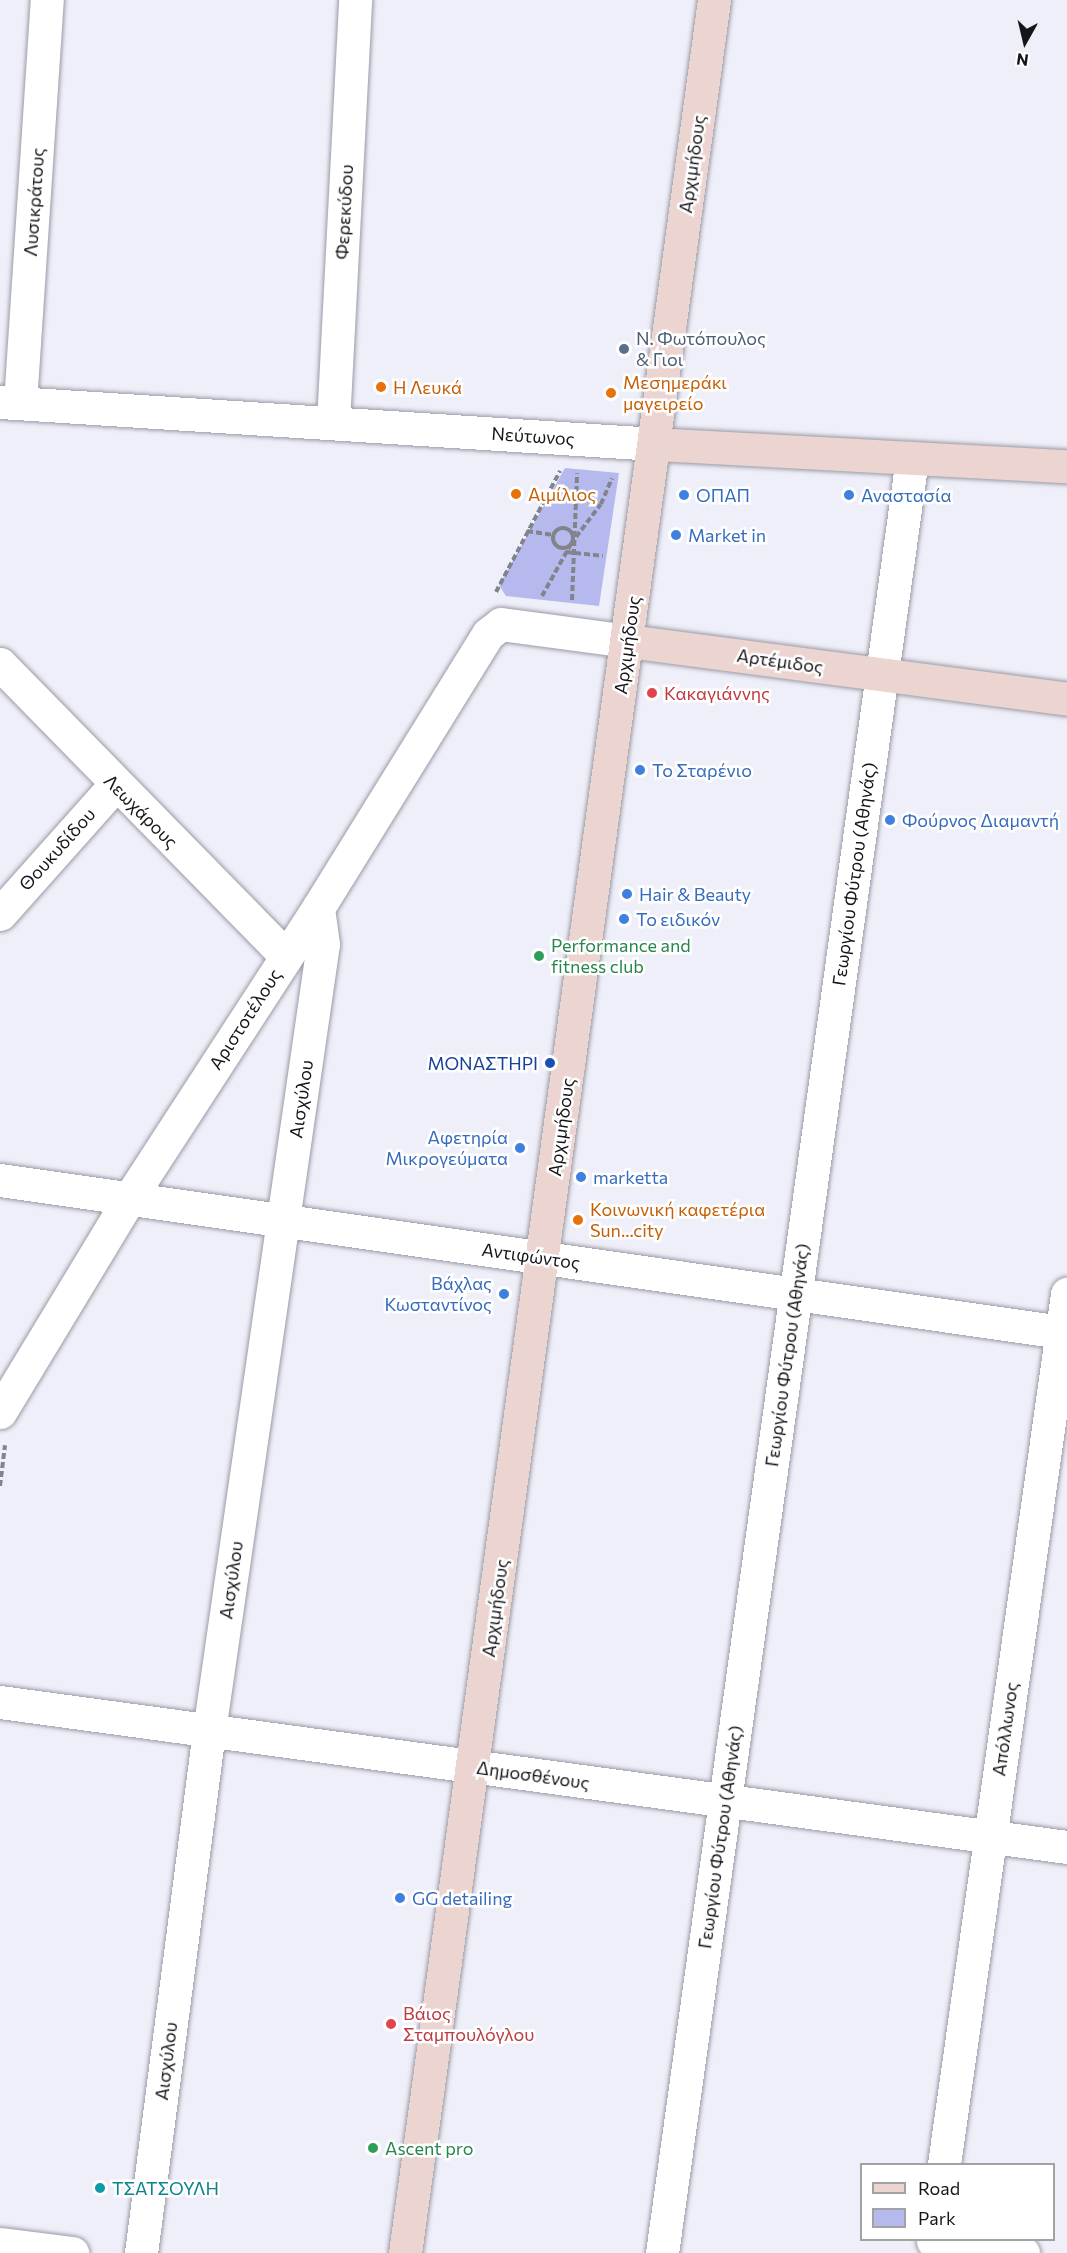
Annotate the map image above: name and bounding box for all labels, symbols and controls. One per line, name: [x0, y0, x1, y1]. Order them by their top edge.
north arrow: [995, 12, 1055, 72]
text: N: [1015, 50, 1030, 71]
street label: Αρχιμήδους: [674, 113, 710, 215]
street label: Λυσικράτους: [19, 147, 49, 257]
street label: Φερεκύδου: [331, 164, 357, 260]
place label: Ν. Φωτόπουλος & Γιοι: [636, 328, 766, 370]
marker: Ν. Φωτόπουλος & Γιοι: [617, 342, 631, 356]
place label: Μεσημεράκι μαγειρείο: [623, 372, 727, 415]
place label: Η Λευκά: [393, 376, 462, 398]
marker: Η Λευκά: [374, 380, 388, 394]
marker: Μεσημεράκι μαγειρείο: [604, 386, 618, 400]
street label: Νεύτωνος: [491, 422, 575, 450]
place label: Αιμίλιος: [528, 483, 596, 505]
place label: ΟΠΑΠ: [696, 484, 750, 506]
place label: Αναστασία: [861, 484, 951, 506]
marker: Αιμίλιος: [509, 487, 523, 501]
marker: ΟΠΑΠ: [677, 488, 691, 502]
marker: Αναστασία: [842, 488, 856, 502]
place label: Market in: [688, 524, 766, 546]
marker: Market in: [669, 528, 683, 542]
street label: Αρχιμήδους: [609, 594, 645, 696]
street label: Αρτέμιδος: [736, 644, 824, 678]
place label: Κακαγιάννης: [664, 682, 770, 704]
marker: Κακαγιάννης: [645, 686, 659, 700]
place label: Το Σταρένιο: [652, 759, 752, 781]
street label: Γεωργίου Φύτρου (Αθηνάς): [828, 761, 880, 987]
marker: Το Σταρένιο: [633, 763, 647, 777]
street label: Λεωχάρους: [100, 770, 182, 852]
street label: Θουκυδίδου: [14, 803, 100, 895]
place label: Φούρνος Διαμαντή: [902, 809, 1059, 831]
marker: Φούρνος Διαμαντή: [883, 813, 897, 827]
place label: Hair & Beauty: [639, 883, 751, 905]
marker: Hair & Beauty: [620, 887, 634, 901]
place label: Το ειδικόν: [636, 908, 720, 930]
marker: Το ειδικόν: [617, 912, 631, 926]
place label: Performance and fitness club: [551, 935, 691, 978]
marker: Performance and fitness club: [532, 949, 546, 963]
street label: Αριστοτέλους: [204, 965, 286, 1073]
place label: ΜΟΝΑΣΤΗΡΙ: [427, 1052, 538, 1074]
marker: ΜΟΝΑΣΤΗΡΙ: [543, 1056, 557, 1070]
street label: Αισχύλου: [285, 1059, 317, 1139]
street label: Αρχιμήδους: [543, 1076, 579, 1178]
place label: Αφετηρία Μικρογεύματα: [385, 1127, 508, 1170]
marker: Αφετηρία Μικρογεύματα: [513, 1141, 527, 1155]
place label: marketta: [593, 1166, 668, 1188]
marker: marketta: [574, 1170, 588, 1184]
place label: Κοινωνική καφετέρια Sun...city: [590, 1199, 765, 1242]
marker: Κοινωνική καφετέρια Sun...city: [571, 1213, 585, 1227]
street label: Αντιφώντος: [481, 1238, 581, 1274]
street label: Γεωργίου Φύτρου (Αθηνάς): [761, 1242, 813, 1468]
place label: Βάχλας Κωσταντίνος: [385, 1273, 492, 1316]
marker: Βάχλας Κωσταντίνος: [497, 1287, 511, 1301]
street label: Αισχύλου: [215, 1540, 247, 1620]
street label: Αρχιμήδους: [477, 1557, 513, 1659]
street label: Απόλλωνος: [988, 1681, 1022, 1777]
street label: Γεωργίου Φύτρου (Αθηνάς): [694, 1724, 746, 1950]
street label: Δημοσθένους: [475, 1756, 591, 1794]
place label: GG detailing: [412, 1887, 512, 1909]
marker: GG detailing: [393, 1891, 407, 1905]
place label: Βάιος Σταμπουλόγλου: [403, 2003, 534, 2046]
marker: Βάιος Σταμπουλόγλου: [384, 2017, 398, 2031]
street label: Αισχύλου: [150, 2021, 182, 2101]
place label: Ascent pro: [385, 2137, 473, 2159]
marker: Ascent pro: [366, 2141, 380, 2155]
legend: [860, 2163, 1055, 2241]
place label: ΤΣΑΤΣΟΥΛΗ: [112, 2177, 219, 2199]
text: Road: [918, 2177, 960, 2199]
marker: ΤΣΑΤΣΟΥΛΗ: [93, 2181, 107, 2195]
text: Park: [918, 2207, 956, 2229]

